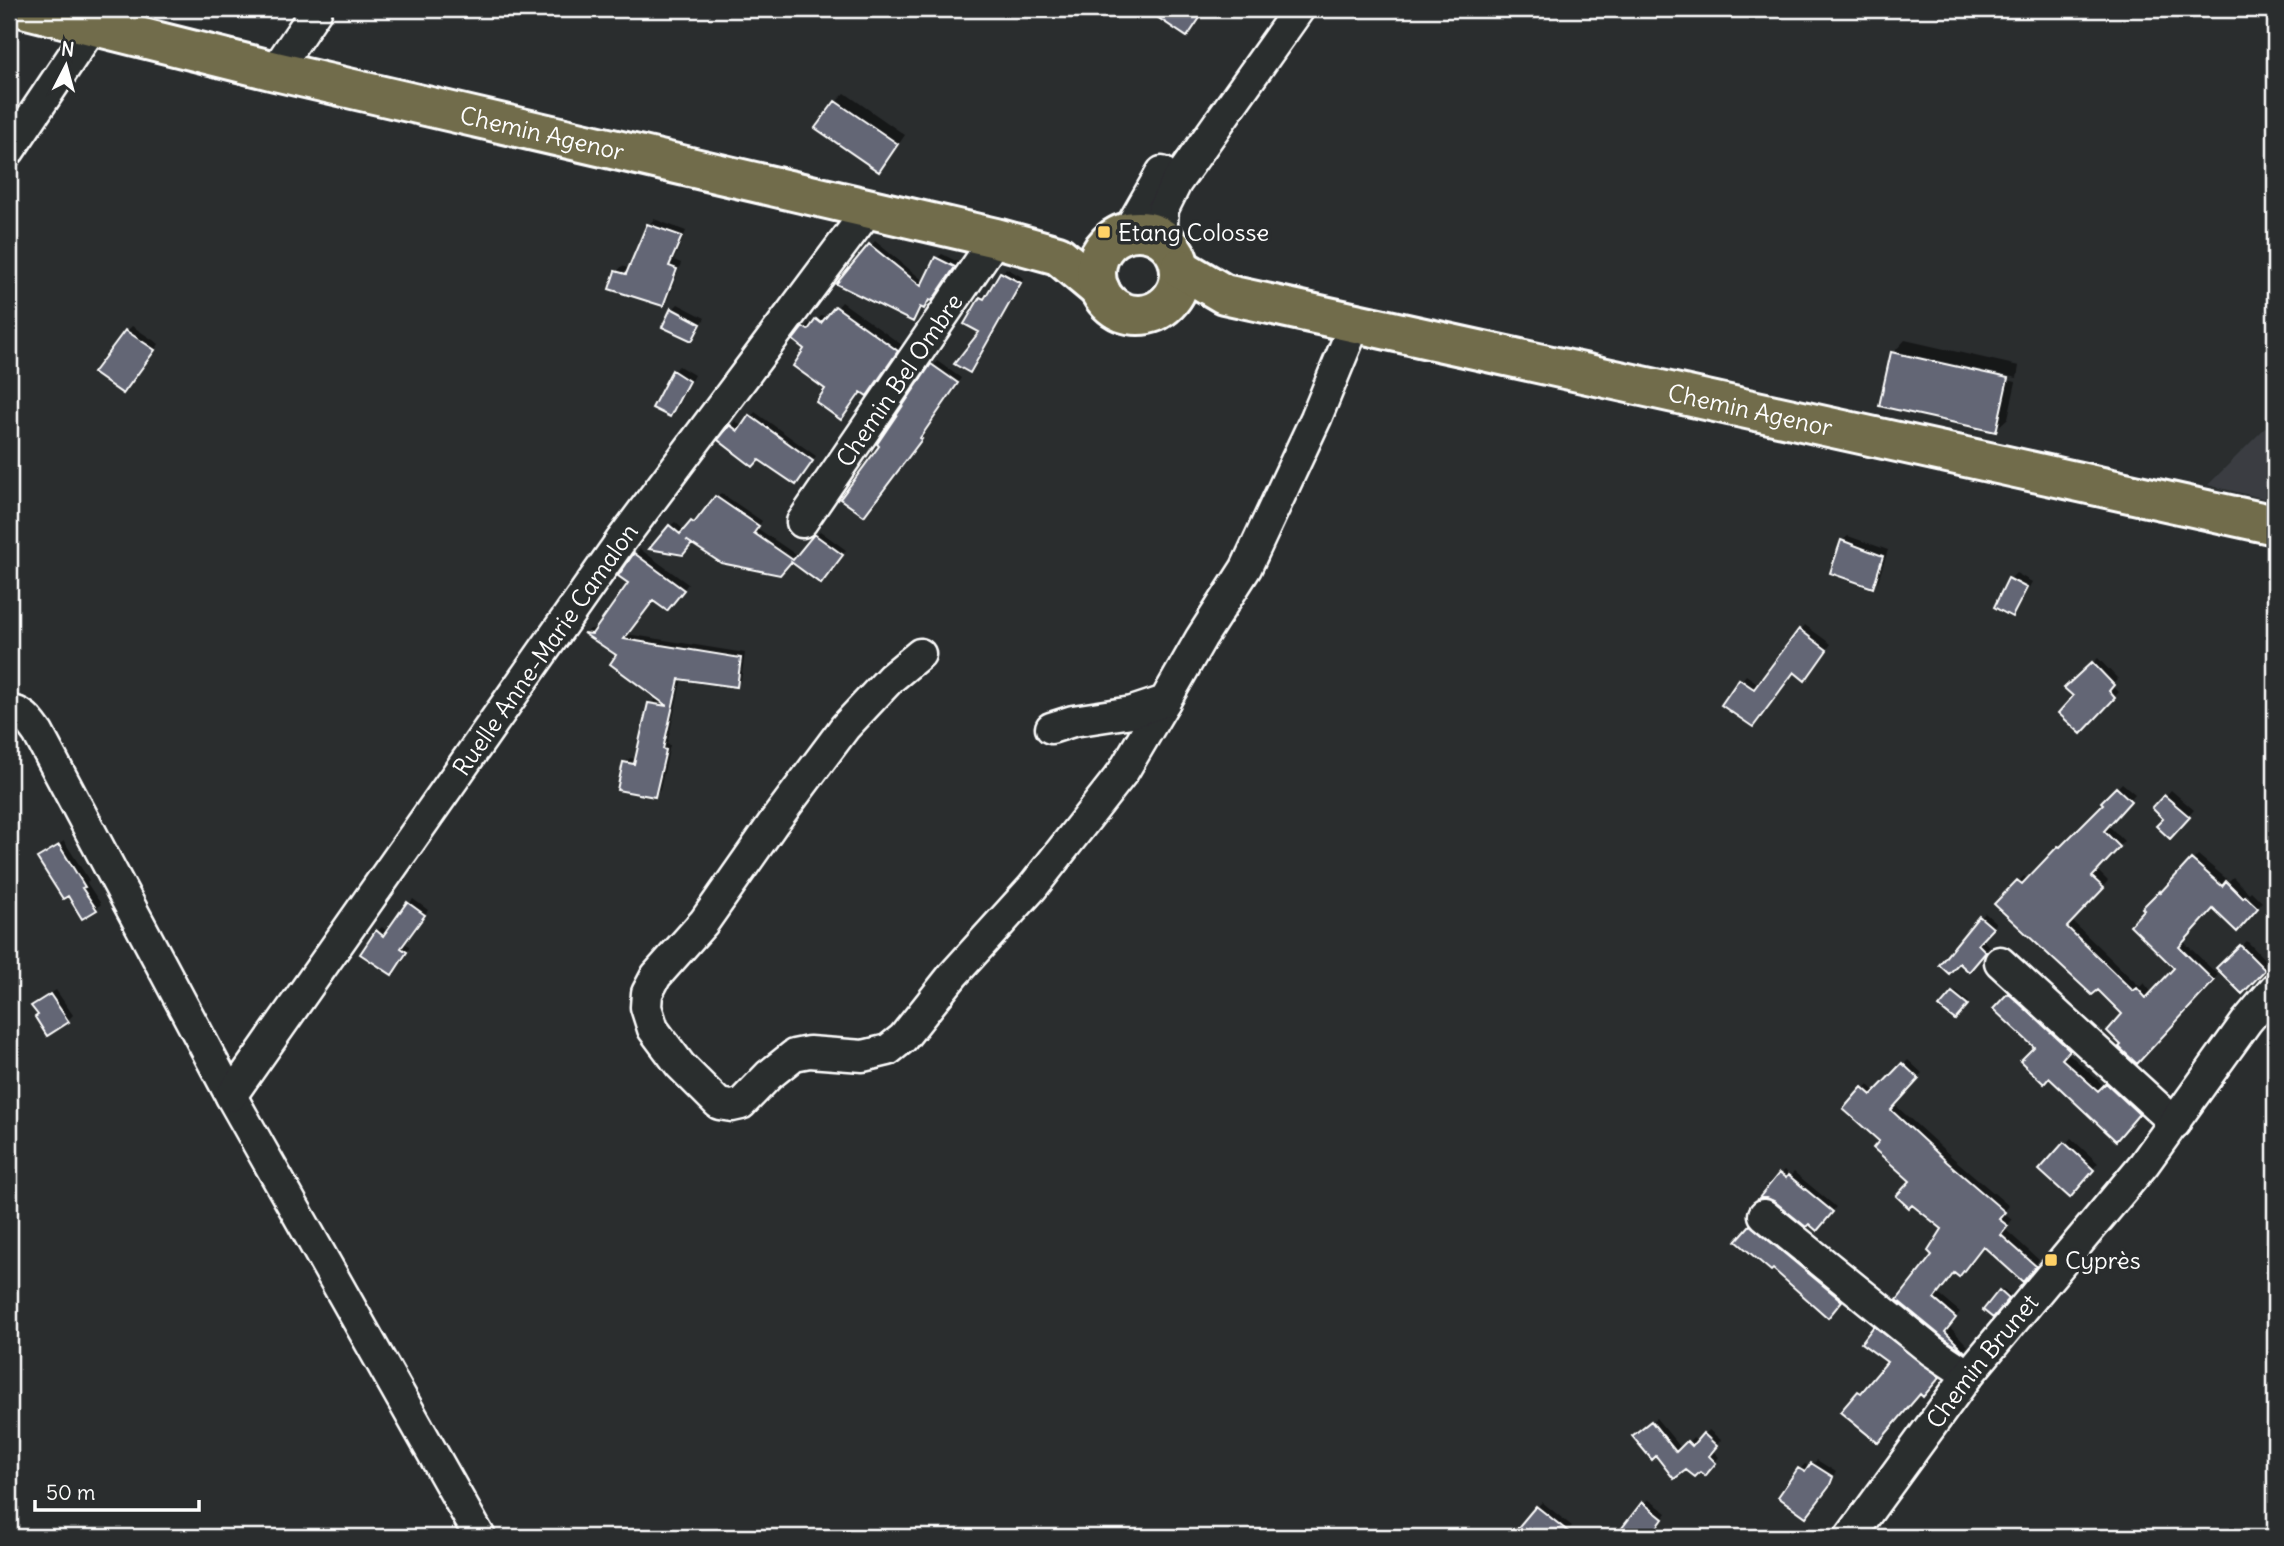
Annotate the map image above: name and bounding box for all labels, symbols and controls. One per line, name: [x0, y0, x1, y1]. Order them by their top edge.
north arrow: [32, 32, 102, 102]
text: N: [60, 36, 76, 62]
street label: Chemin Agenor: [457, 99, 628, 166]
place label: Etang Colosse: [1118, 217, 1269, 247]
marker: Etang Colosse: [1096, 224, 1112, 240]
street label: Chemin Bel Ombre: [829, 288, 969, 472]
street label: Chemin Agenor: [1665, 377, 1836, 442]
street label: Ruelle Anne-Marie Camalon: [446, 517, 644, 781]
place label: Cyprès: [2065, 1245, 2141, 1275]
marker: Cyprès: [2043, 1252, 2059, 1268]
street label: Chemin Brunet: [1919, 1288, 2044, 1434]
scale bar: [35, 1469, 200, 1513]
text: 50 m: [46, 1479, 95, 1506]

